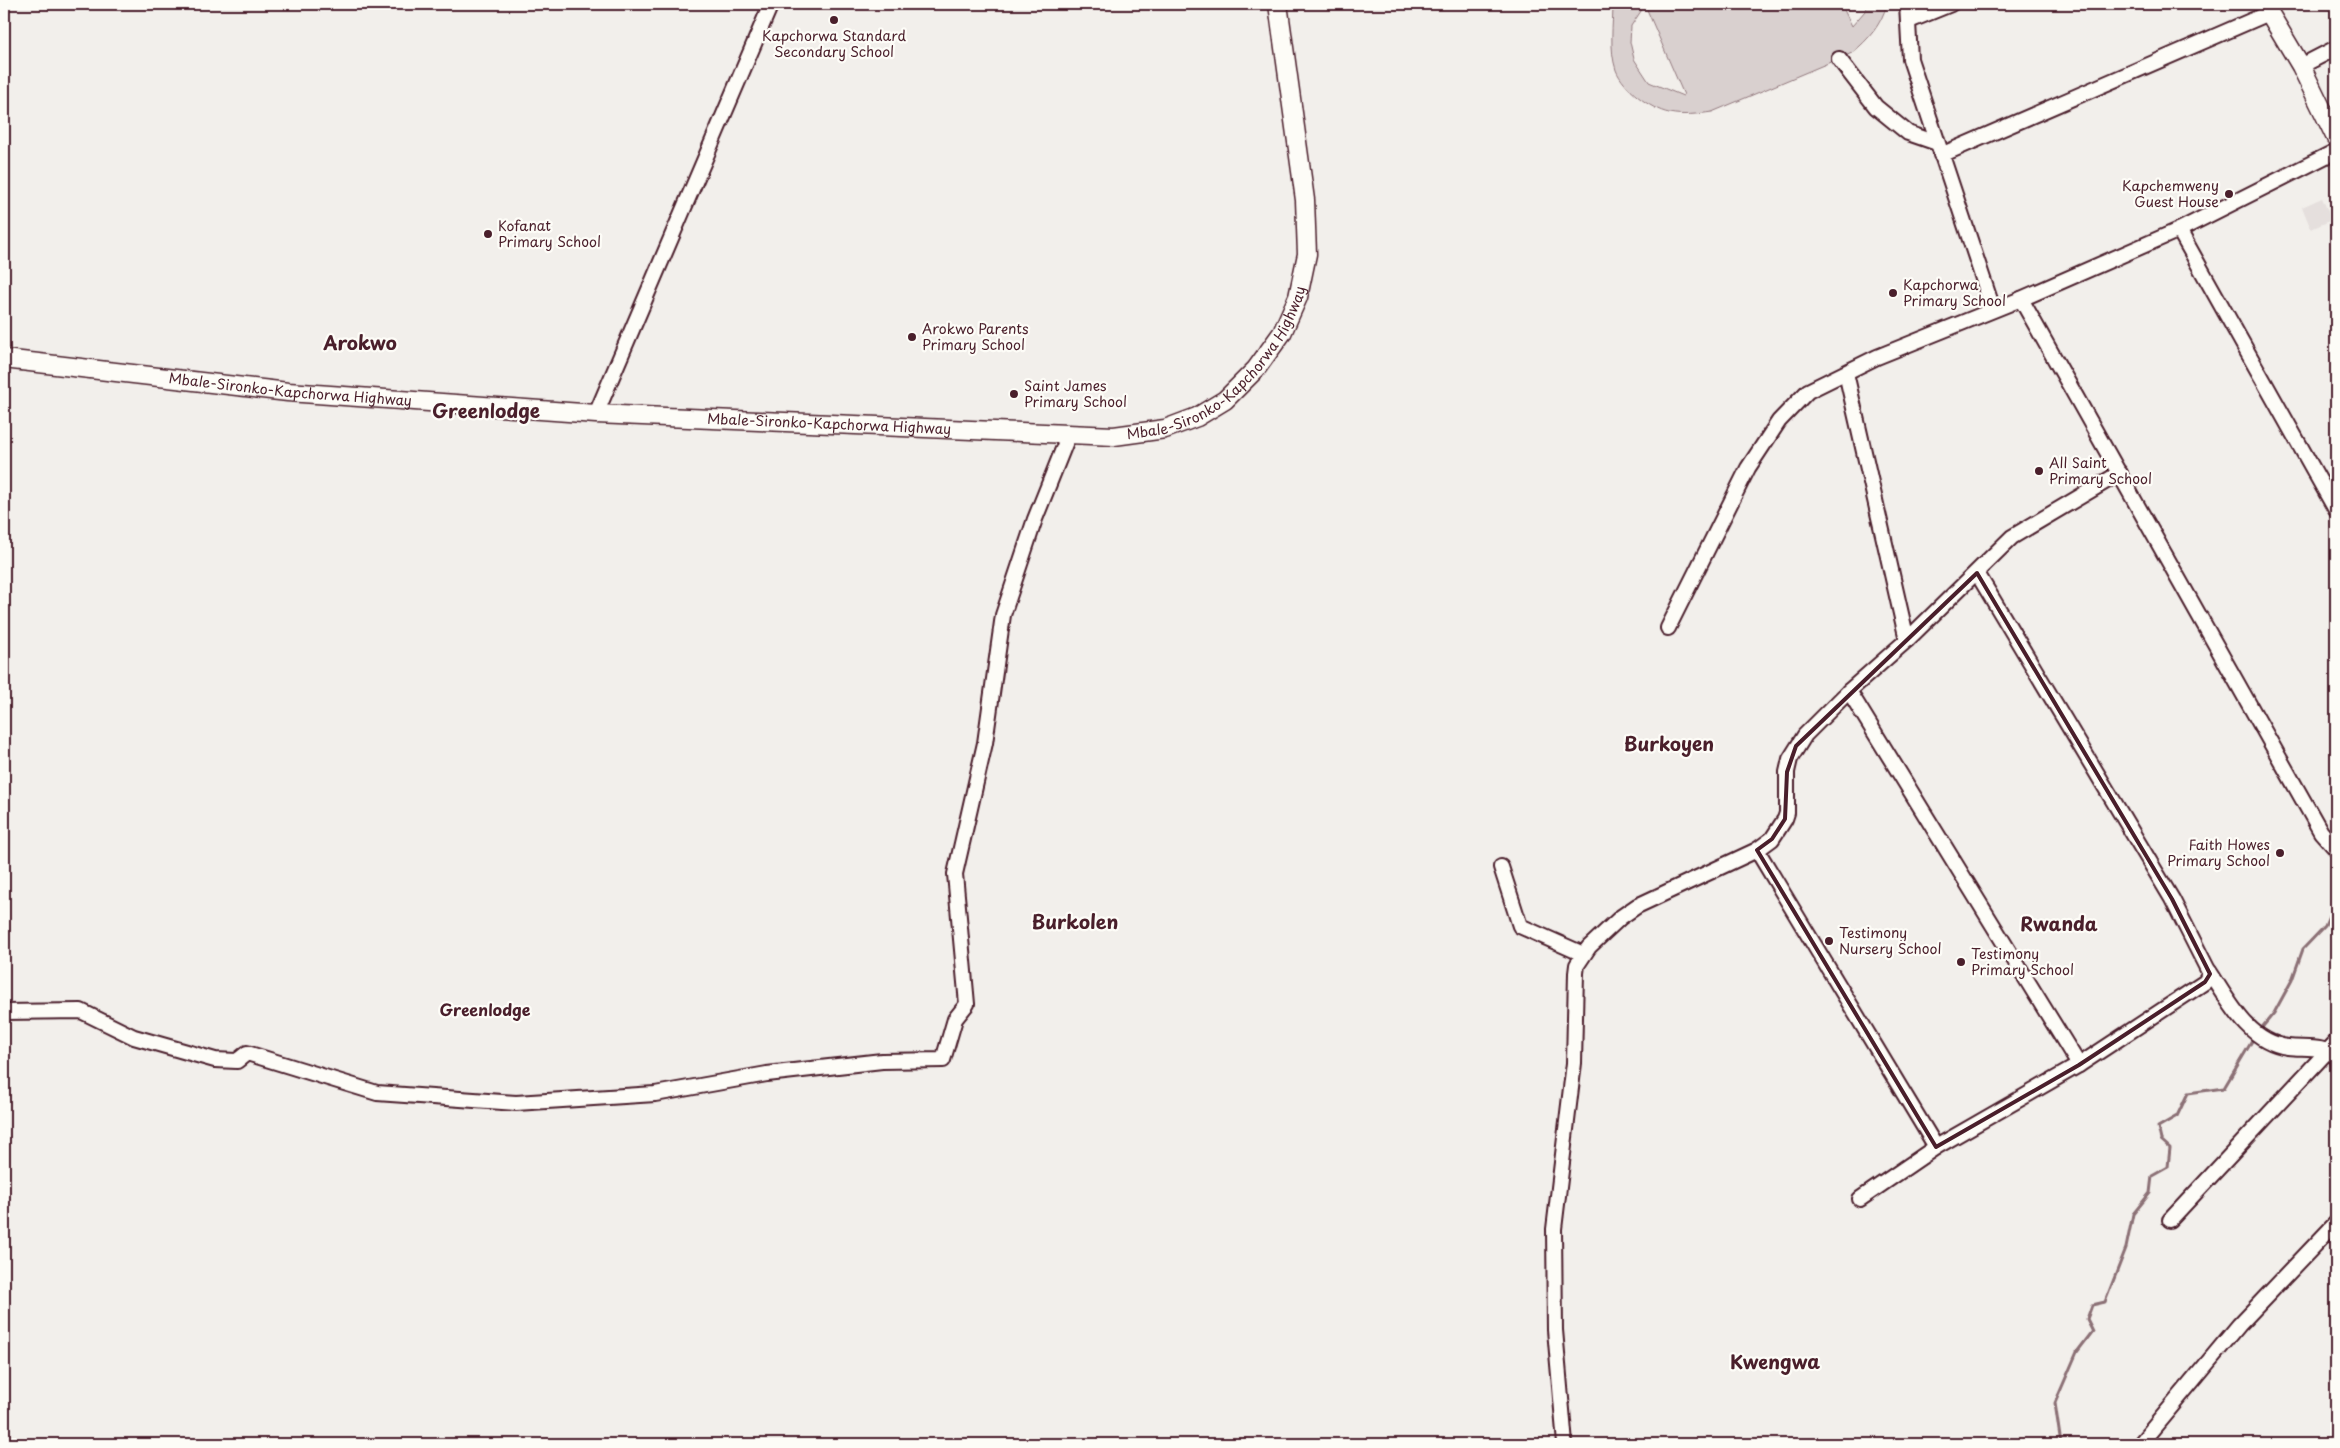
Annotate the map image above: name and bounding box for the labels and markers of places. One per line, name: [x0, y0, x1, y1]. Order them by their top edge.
marker: Kapchorwa Standard Secondary School: [828, 14, 840, 26]
place label: Kapchorwa Standard Secondary School: [762, 25, 906, 62]
place label: Kapchemweny Guest House: [2122, 175, 2219, 212]
marker: Kapchemweny Guest House: [2223, 188, 2235, 200]
place label: Kofanat Primary School: [498, 215, 601, 252]
marker: Kofanat Primary School: [482, 228, 494, 240]
place label: Kapchorwa Primary School: [1903, 274, 2006, 311]
marker: Kapchorwa Primary School: [1887, 287, 1899, 299]
place label: Arokwo Parents Primary School: [922, 318, 1029, 355]
marker: Arokwo Parents Primary School: [906, 331, 918, 343]
place label: Saint James Primary School: [1024, 375, 1127, 412]
marker: Saint James Primary School: [1008, 388, 1020, 400]
place label: All Saint Primary School: [2049, 452, 2152, 489]
marker: All Saint Primary School: [2033, 465, 2045, 477]
place label: Faith Howes Primary School: [2167, 834, 2270, 871]
marker: Faith Howes Primary School: [2274, 847, 2286, 859]
place label: Testimony Nursery School: [1839, 922, 1942, 959]
marker: Testimony Nursery School: [1823, 935, 1835, 947]
place label: Testimony Primary School: [1971, 943, 2074, 980]
marker: Testimony Primary School: [1955, 956, 1967, 968]

